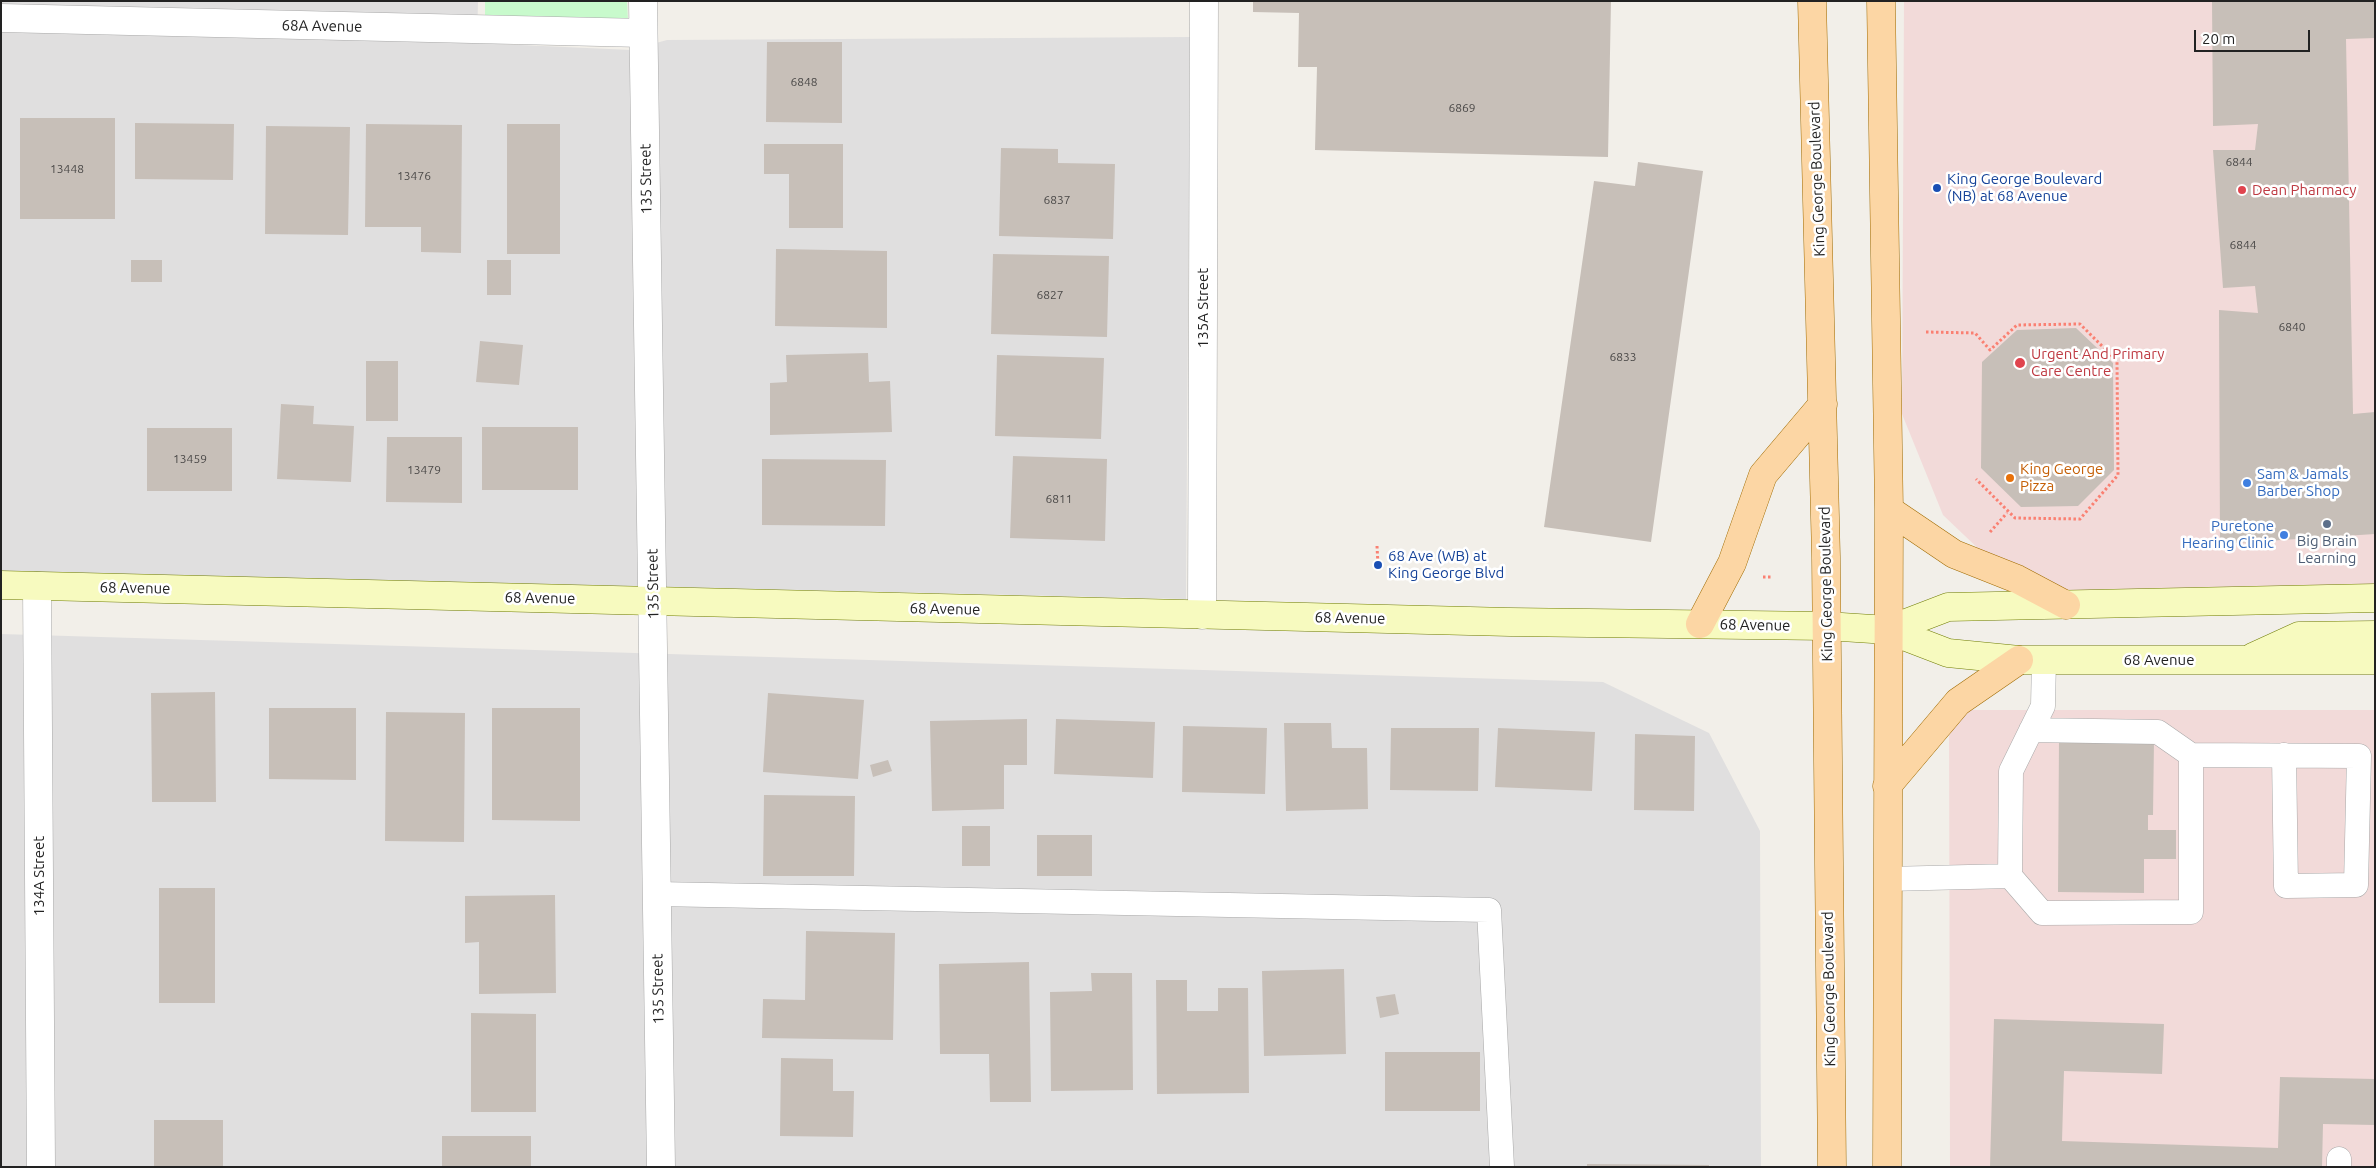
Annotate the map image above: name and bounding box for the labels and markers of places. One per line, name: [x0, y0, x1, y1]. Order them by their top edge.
place label: King George Boulevard (NB) at 68 Avenue: [1947, 170, 2102, 205]
place label: Dean Pharmacy: [2252, 181, 2357, 199]
marker: King George Boulevard (NB) at 68 Avenue: [1931, 182, 1943, 194]
marker: Dean Pharmacy: [2236, 184, 2248, 196]
place label: Urgent And Primary Care Centre: [2031, 345, 2164, 380]
marker: Urgent And Primary Care Centre: [2013, 356, 2027, 370]
place label: King George Pizza: [2020, 460, 2103, 495]
place label: Sam & Jamals Barber Shop: [2257, 465, 2348, 500]
marker: King George Pizza: [2004, 472, 2016, 484]
marker: Sam & Jamals Barber Shop: [2241, 477, 2253, 489]
place label: Puretone Hearing Clinic: [2182, 517, 2274, 552]
marker: Big Brain Learning: [2321, 518, 2333, 530]
marker: Puretone Hearing Clinic: [2278, 529, 2290, 541]
place label: Big Brain Learning: [2297, 532, 2357, 567]
place label: 68 Ave (WB) at King George Blvd: [1388, 547, 1504, 582]
marker: 68 Ave (WB) at King George Blvd: [1372, 559, 1384, 571]

